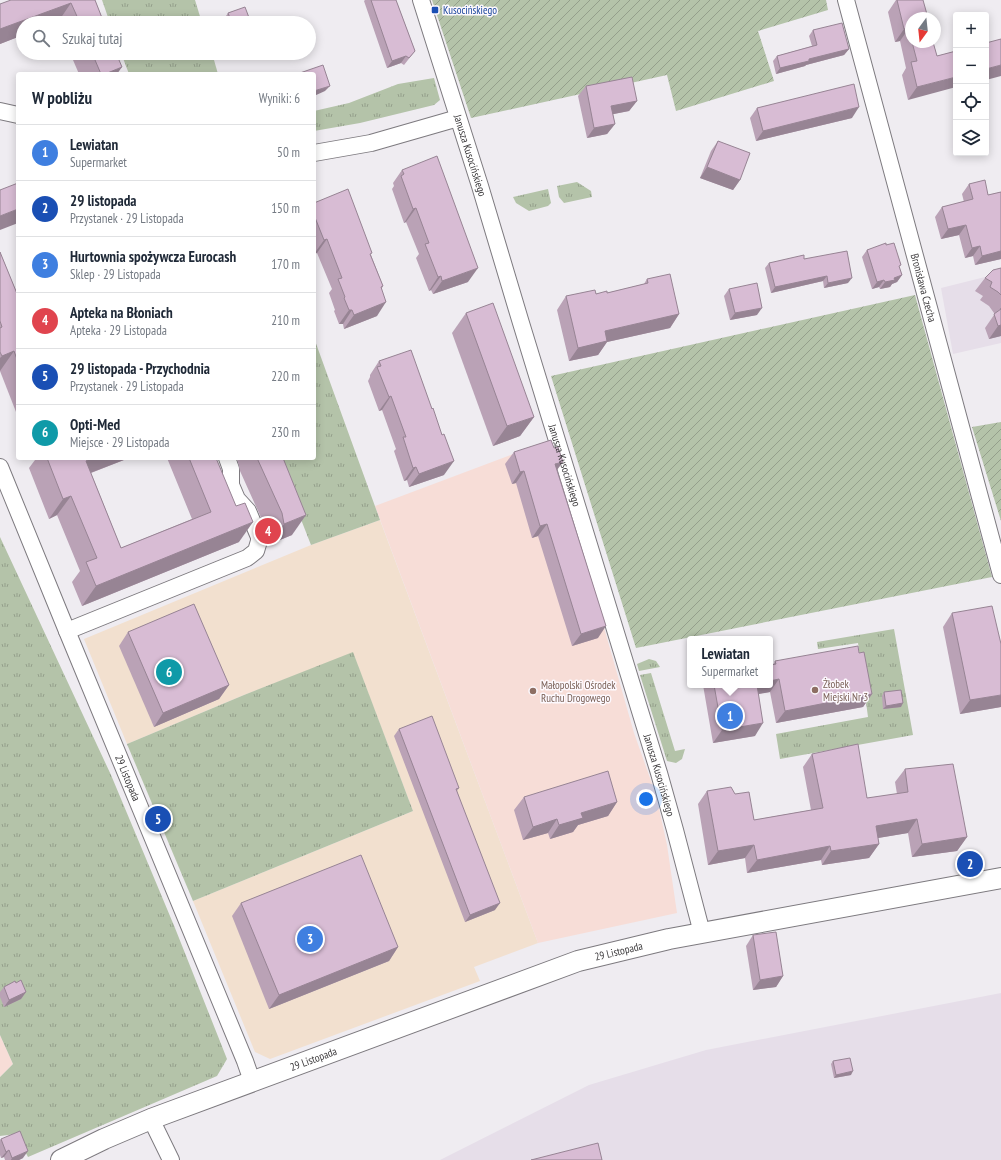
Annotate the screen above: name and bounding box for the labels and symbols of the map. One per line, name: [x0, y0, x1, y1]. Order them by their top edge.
place label: Kusocińskiego: [443, 3, 497, 17]
marker: Kusocińskiego: [430, 5, 440, 15]
north arrow: [905, 12, 941, 48]
street label: Janusza Kusocińskiego: [450, 112, 490, 198]
street label: Bronisława Czecha: [908, 252, 939, 324]
street label: Janusza Kusocińskiego: [545, 422, 584, 508]
pin: 4: [255, 516, 281, 546]
pin: 6: [156, 657, 182, 687]
place label: Żłobek Miejski Nr 3: [823, 677, 868, 704]
place label: Małopolski Ośrodek Ruchu Drogowego: [541, 678, 616, 705]
marker: Żłobek Miejski Nr 3: [810, 685, 820, 695]
marker: Małopolski Ośrodek Ruchu Drogowego: [528, 686, 538, 696]
pin: 1: [717, 701, 743, 731]
street label: Janusza Kusocińskiego: [640, 731, 678, 818]
street label: 29 Listopada: [112, 752, 144, 803]
your location: [636, 789, 656, 809]
pin: 5: [145, 804, 171, 834]
pin: 2: [957, 849, 983, 879]
pin: 3: [297, 924, 323, 954]
street label: 29 Listopada: [593, 939, 644, 964]
street label: 29 Listopada: [288, 1044, 339, 1074]

